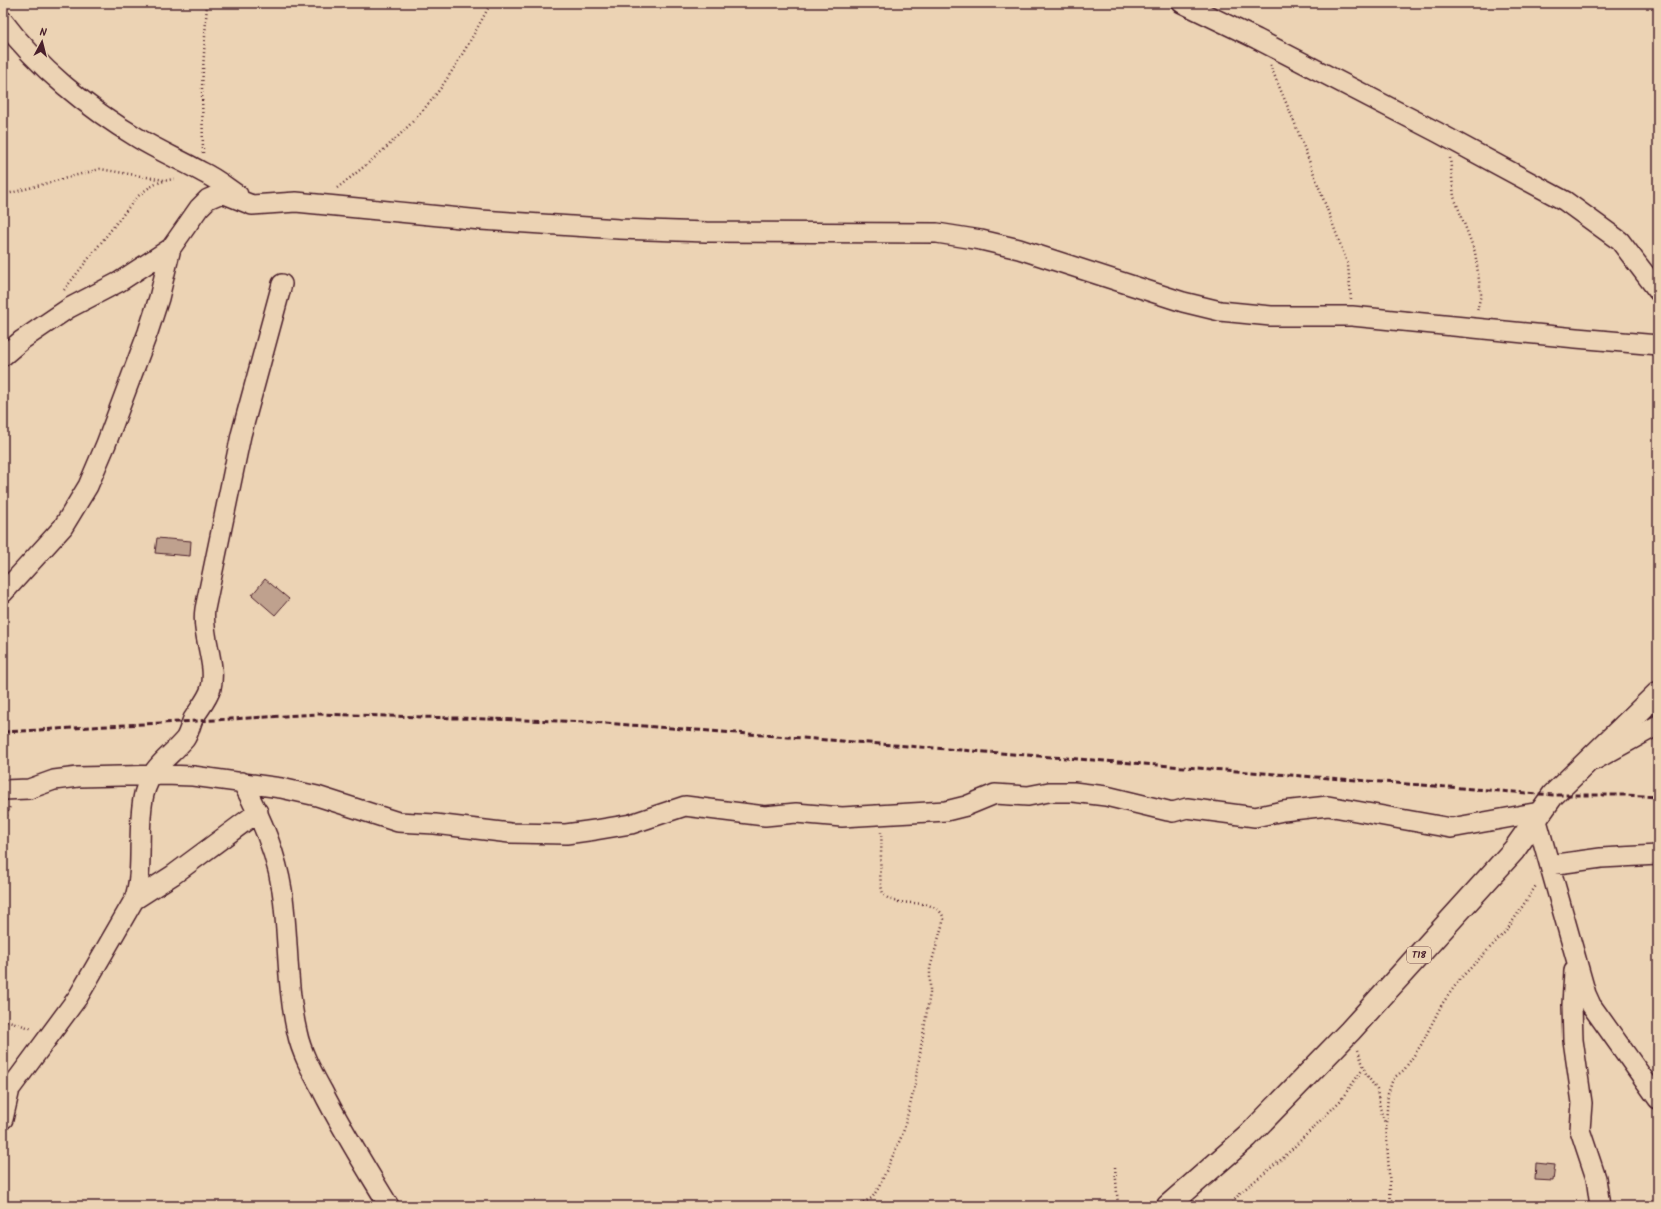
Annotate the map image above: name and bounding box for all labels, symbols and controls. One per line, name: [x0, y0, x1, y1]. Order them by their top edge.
north arrow: [22, 22, 62, 62]
text: N: [39, 24, 48, 42]
road number: T18: [1407, 947, 1431, 963]

